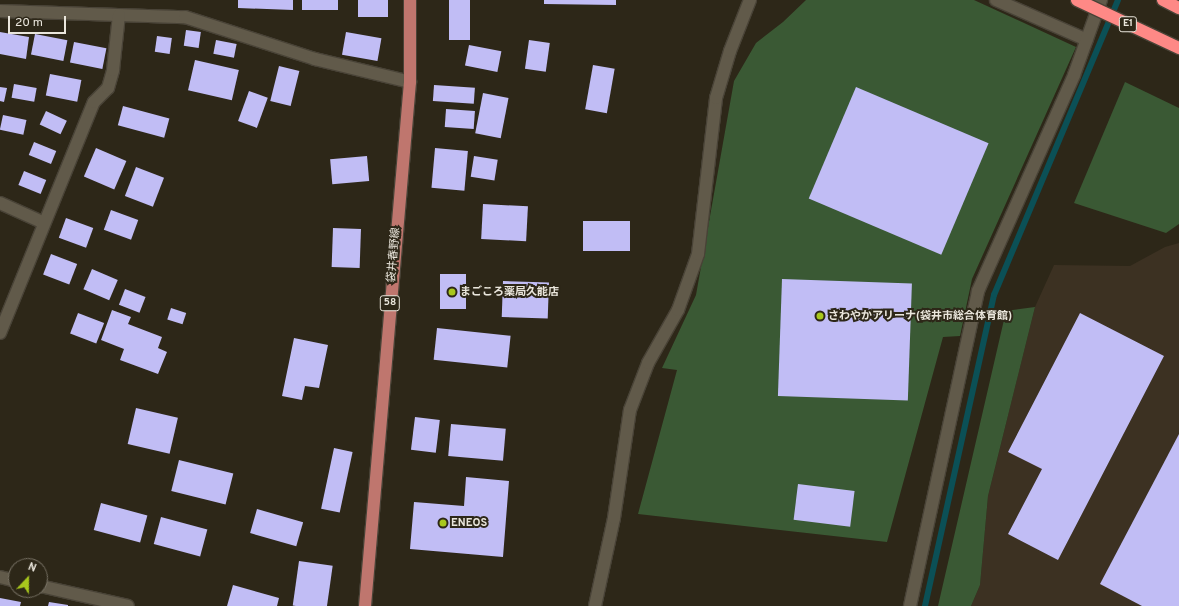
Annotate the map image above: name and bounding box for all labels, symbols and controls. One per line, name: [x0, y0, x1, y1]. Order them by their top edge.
scale bar: [10, 8, 68, 34]
text: 20 m: [15, 15, 43, 31]
road number: E1: [1118, 16, 1138, 32]
street label: 袋井春野線: [385, 227, 403, 283]
place label: まごころ薬局久能店: [460, 285, 559, 299]
marker: まごころ薬局久能店: [447, 287, 457, 297]
road number: 58: [379, 295, 401, 311]
place label: さわやかアリーナ(袋井市総合体育館): [828, 309, 1012, 323]
marker: さわやかアリーナ(袋井市総合体育館): [815, 311, 825, 321]
place label: ENEOS: [451, 516, 487, 530]
marker: ENEOS: [438, 518, 448, 528]
north arrow: [8, 558, 48, 598]
text: N: [26, 560, 38, 576]

